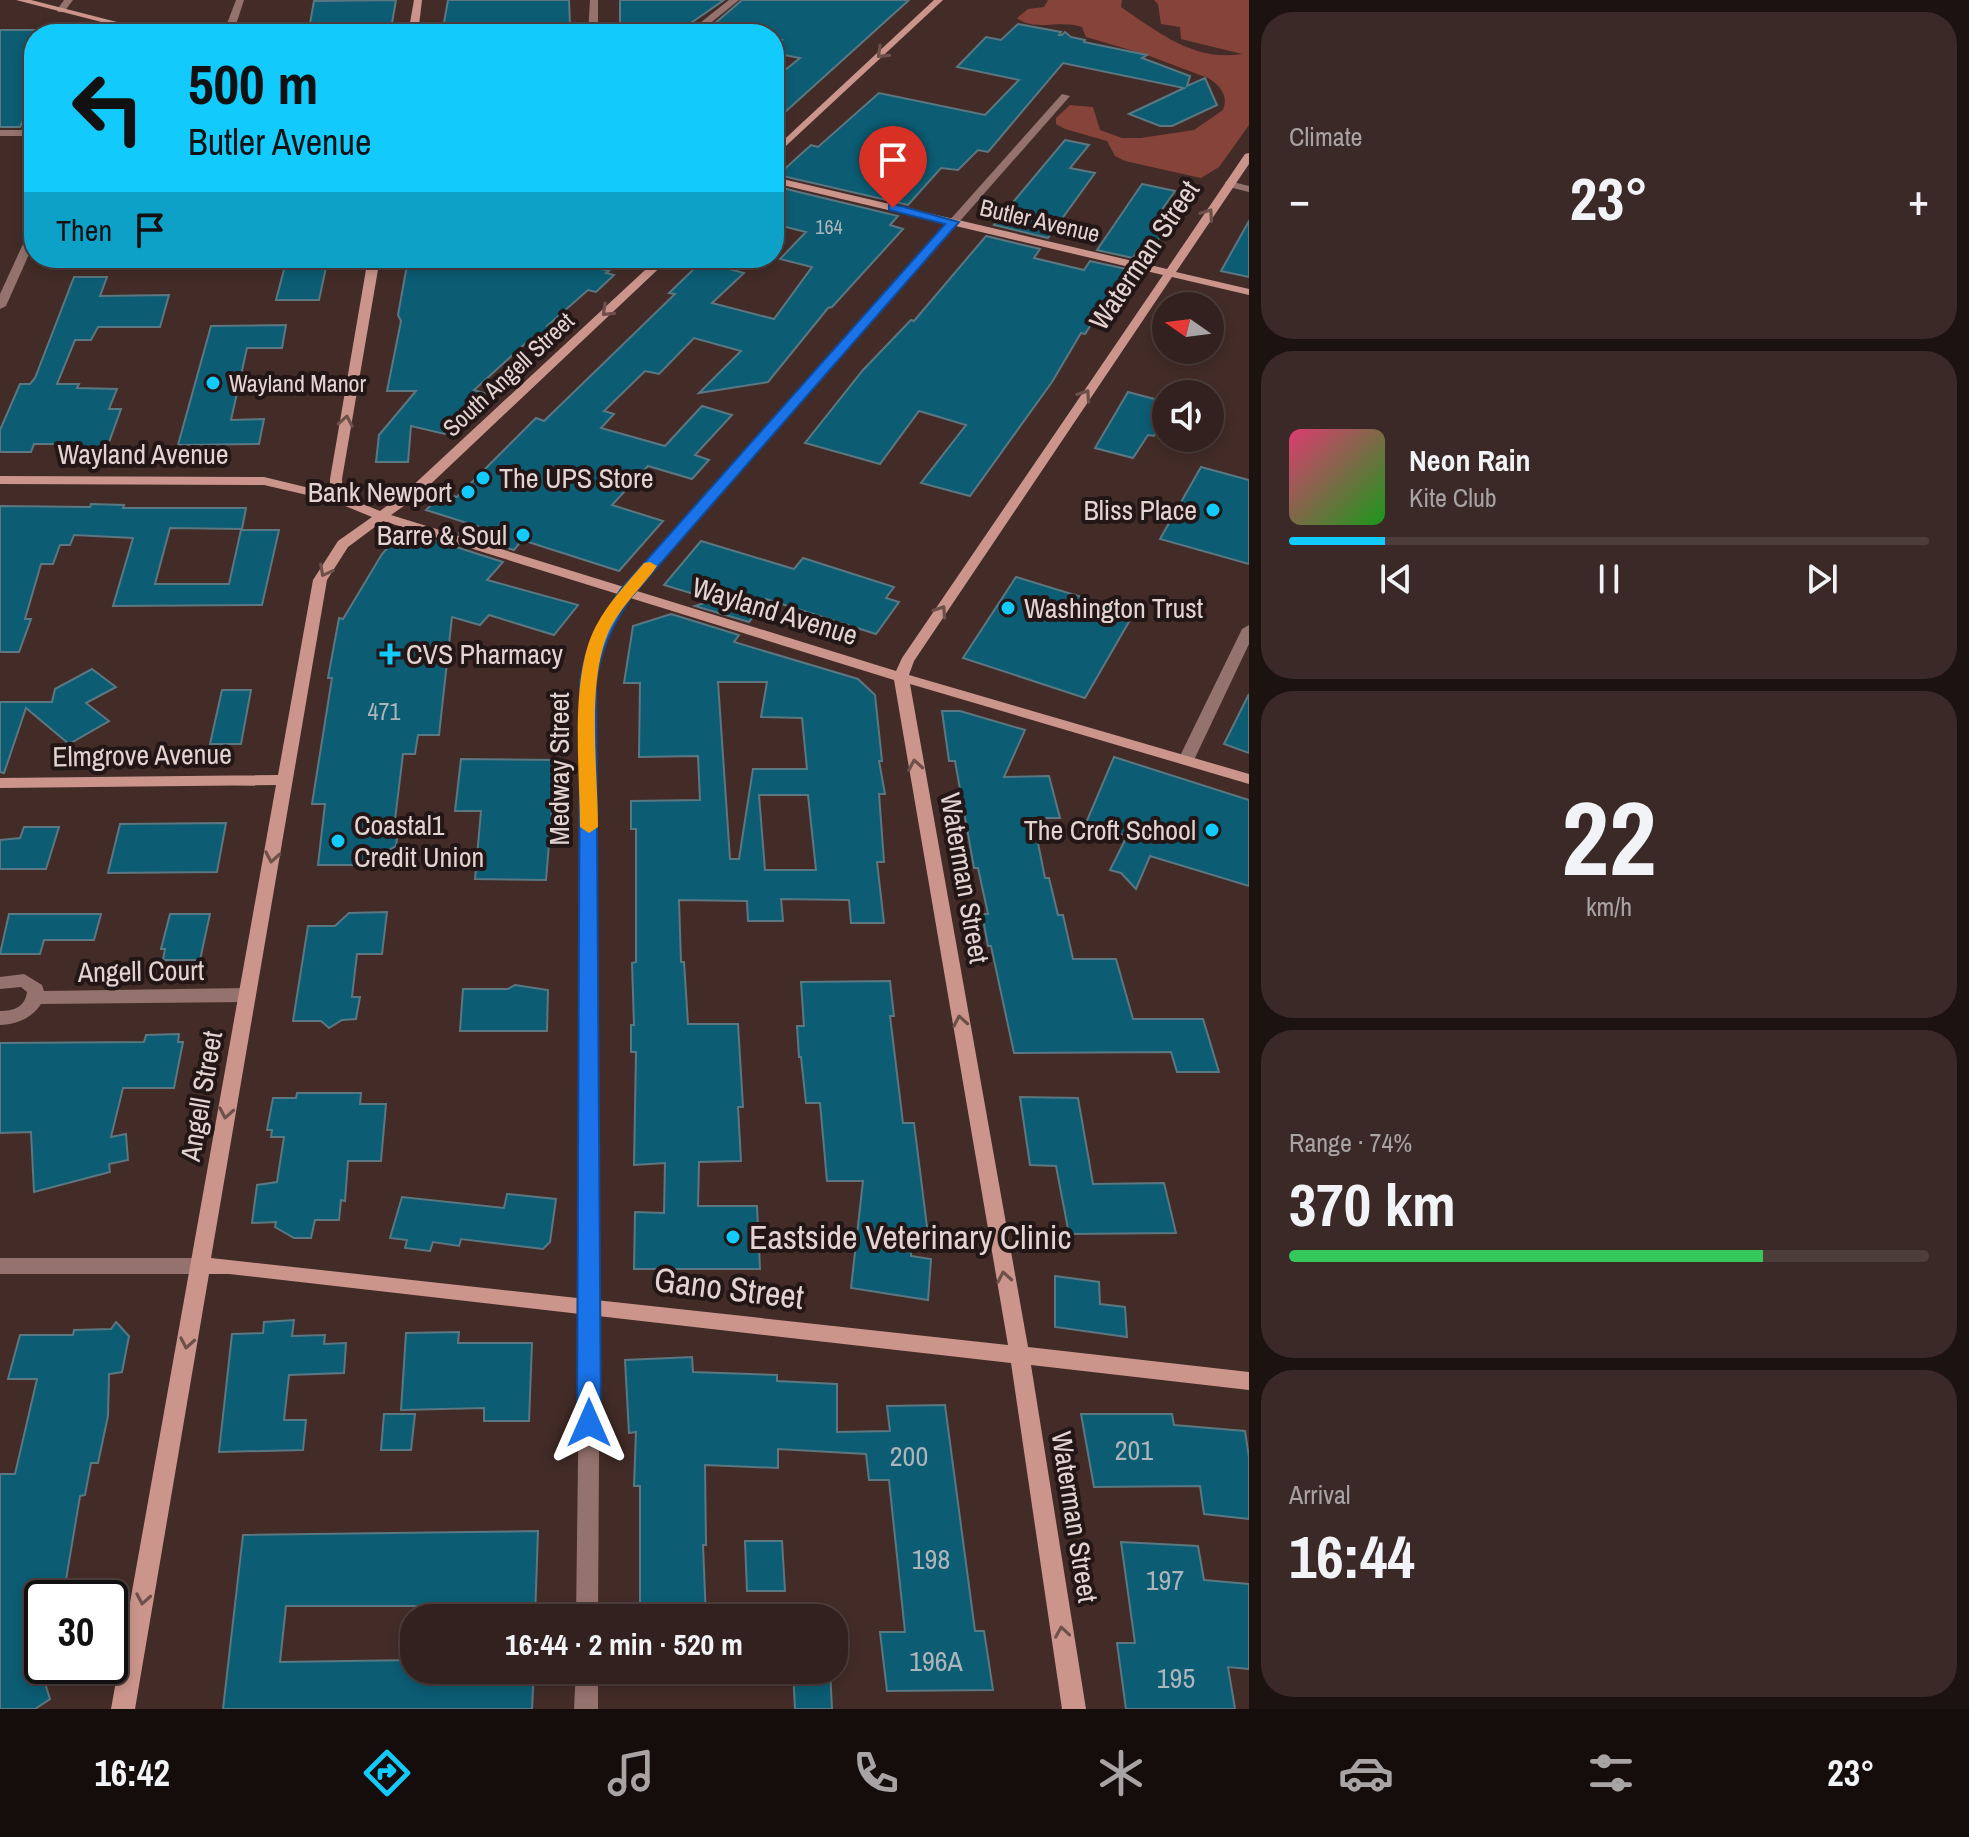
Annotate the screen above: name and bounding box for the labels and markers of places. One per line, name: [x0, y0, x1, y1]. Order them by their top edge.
pin: [859, 126, 927, 208]
place label: Wayland Manor: [229, 367, 367, 399]
marker: Wayland Manor: [204, 374, 222, 392]
place label: The UPS Store: [499, 459, 653, 497]
marker: The UPS Store: [474, 469, 492, 487]
place label: Bank Newport: [308, 473, 452, 511]
marker: Bank Newport: [459, 483, 477, 501]
place label: Bliss Place: [1083, 491, 1197, 529]
marker: Bliss Place: [1204, 501, 1222, 519]
place label: Barre & Soul: [377, 516, 507, 554]
marker: Barre & Soul: [514, 526, 532, 544]
place label: Washington Trust: [1024, 589, 1203, 627]
marker: Washington Trust: [999, 599, 1017, 617]
place label: CVS Pharmacy: [406, 635, 563, 673]
marker: CVS Pharmacy: [381, 645, 399, 663]
place label: Coastal1 Credit Union: [354, 806, 484, 876]
place label: The Croft School: [1024, 811, 1196, 849]
marker: The Croft School: [1203, 821, 1221, 839]
marker: Coastal1 Credit Union: [329, 832, 347, 850]
place label: Eastside Veterinary Clinic: [749, 1214, 1071, 1260]
marker: Eastside Veterinary Clinic: [724, 1228, 742, 1246]

